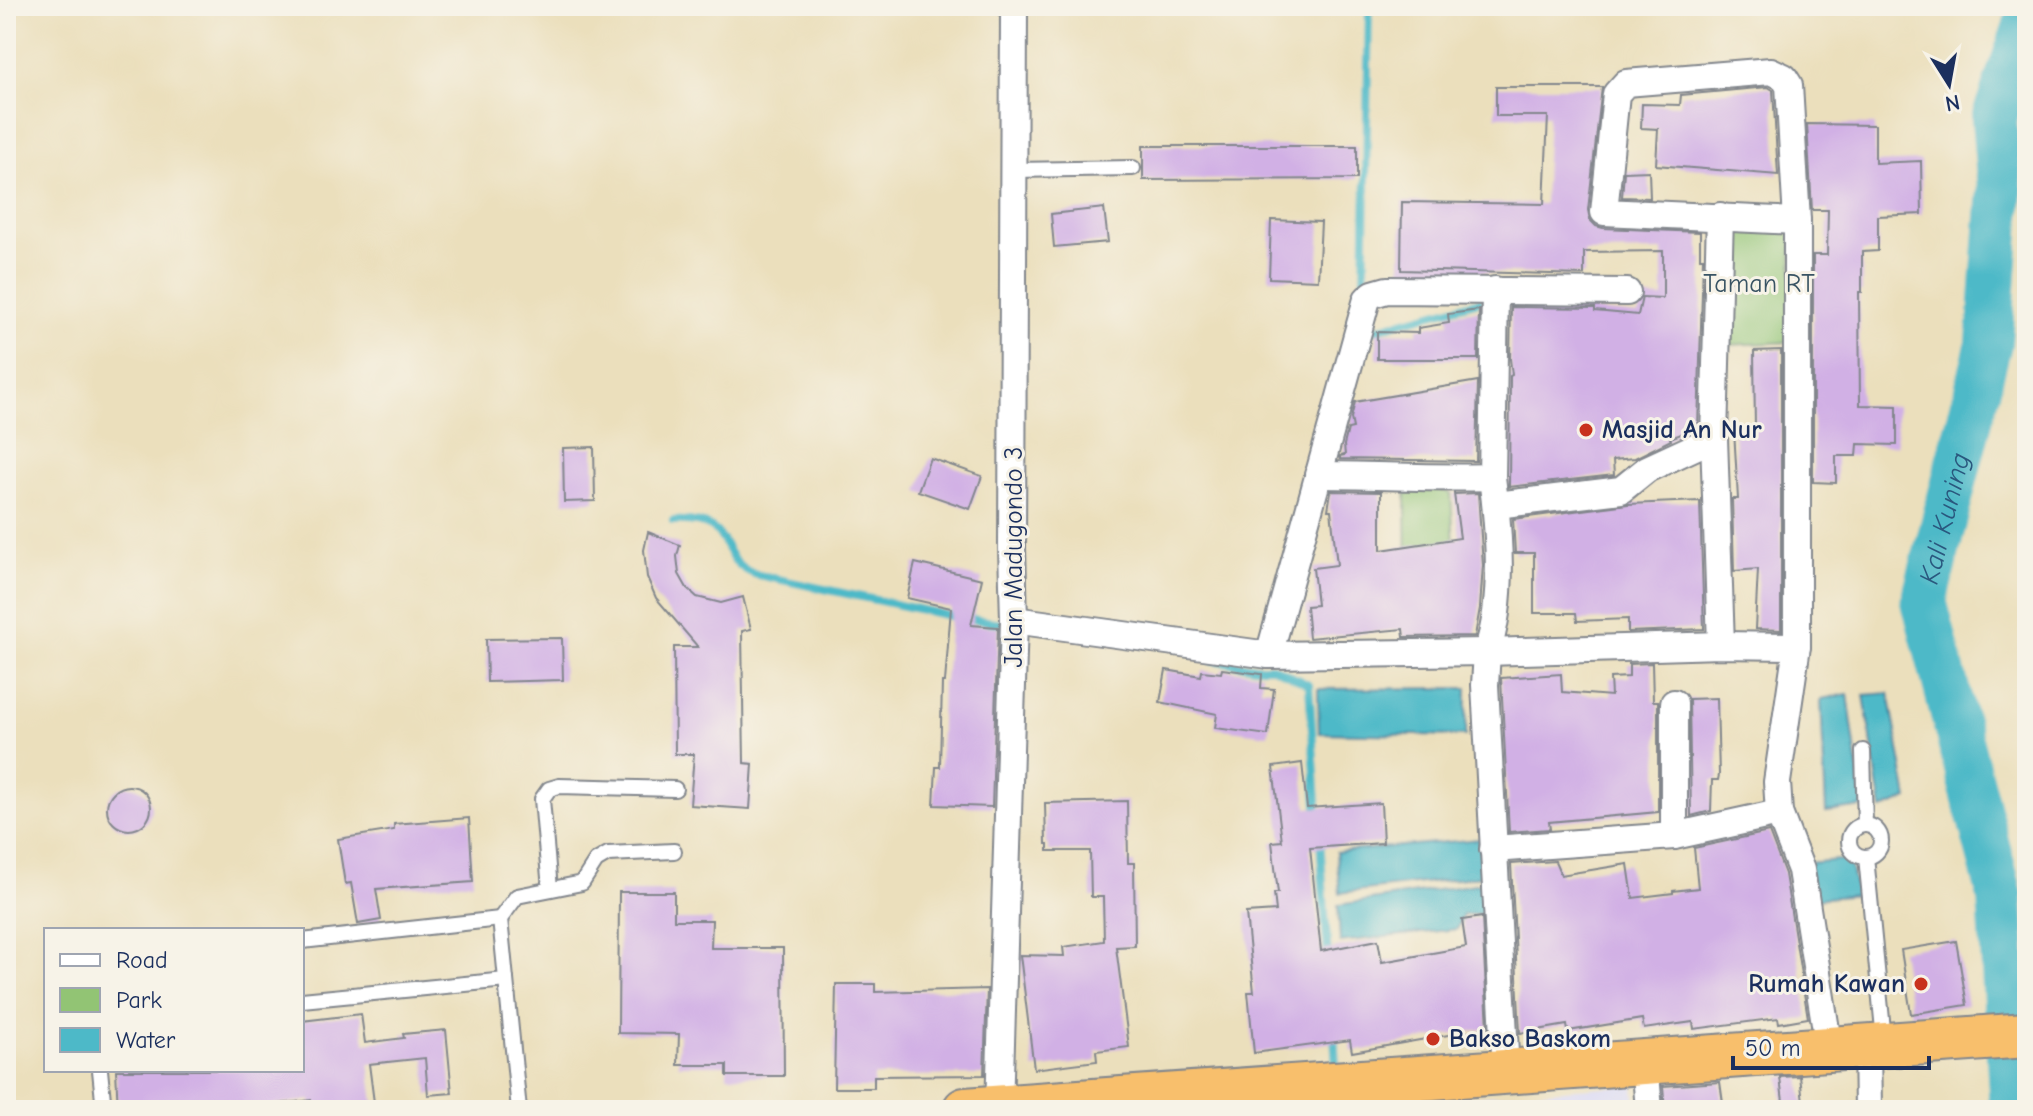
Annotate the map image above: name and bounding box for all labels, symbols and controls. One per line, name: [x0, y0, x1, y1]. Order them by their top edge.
north arrow: [1909, 44, 1989, 124]
text: N: [1943, 89, 1962, 117]
park label: Taman RT: [1703, 269, 1815, 299]
place label: Masjid An Nur: [1602, 415, 1762, 445]
marker: Masjid An Nur: [1577, 421, 1595, 439]
street label: Jalan Madugondo 3: [999, 446, 1029, 668]
water label: Kali Kuning: [1913, 450, 1977, 588]
legend: [44, 928, 304, 1072]
text: Road: [116, 946, 168, 974]
place label: Rumah Kawan: [1748, 969, 1905, 999]
marker: Rumah Kawan: [1912, 975, 1930, 993]
text: Park: [116, 986, 162, 1014]
scale bar: [1733, 1020, 1929, 1070]
place label: Bakso Baskom: [1449, 1024, 1611, 1054]
text: Water: [116, 1026, 176, 1054]
marker: Bakso Baskom: [1424, 1030, 1442, 1048]
text: 50 m: [1745, 1034, 1801, 1062]

